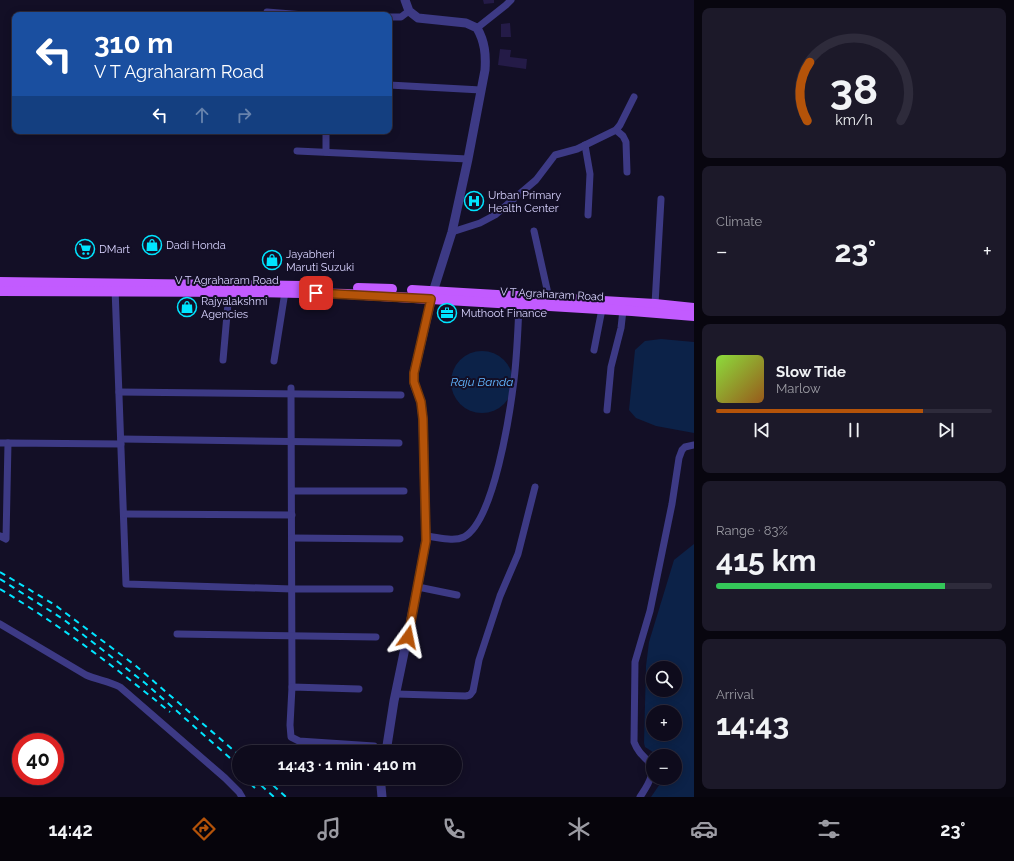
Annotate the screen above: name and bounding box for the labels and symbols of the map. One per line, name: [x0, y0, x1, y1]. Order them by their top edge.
place label: Urban Primary Health Center: [488, 189, 561, 215]
hospital icon: Urban Primary Health Center: [463, 190, 485, 212]
shop icon: Dadi Honda: [141, 234, 163, 256]
supermarket icon: DMart: [74, 238, 96, 260]
place label: Dadi Honda: [166, 239, 226, 252]
place label: DMart: [99, 243, 130, 256]
place label: Jayabheri Maruti Suzuki: [286, 248, 354, 274]
shop icon: Jayabheri Maruti Suzuki: [261, 249, 283, 271]
street label: V T Agraharam Road: [175, 274, 279, 287]
pin: [299, 276, 333, 310]
street label: V T Agraharam Road: [500, 285, 604, 304]
place label: Rajyalakshmi Agencies: [201, 295, 267, 321]
shop icon: Rajyalakshmi Agencies: [176, 296, 198, 318]
office icon: Muthoot Finance: [436, 302, 458, 324]
place label: Muthoot Finance: [461, 307, 547, 320]
water label: Raju Banda: [451, 375, 513, 389]
position arrow: [387, 616, 429, 658]
speed limit sign: 40: [12, 733, 64, 785]

